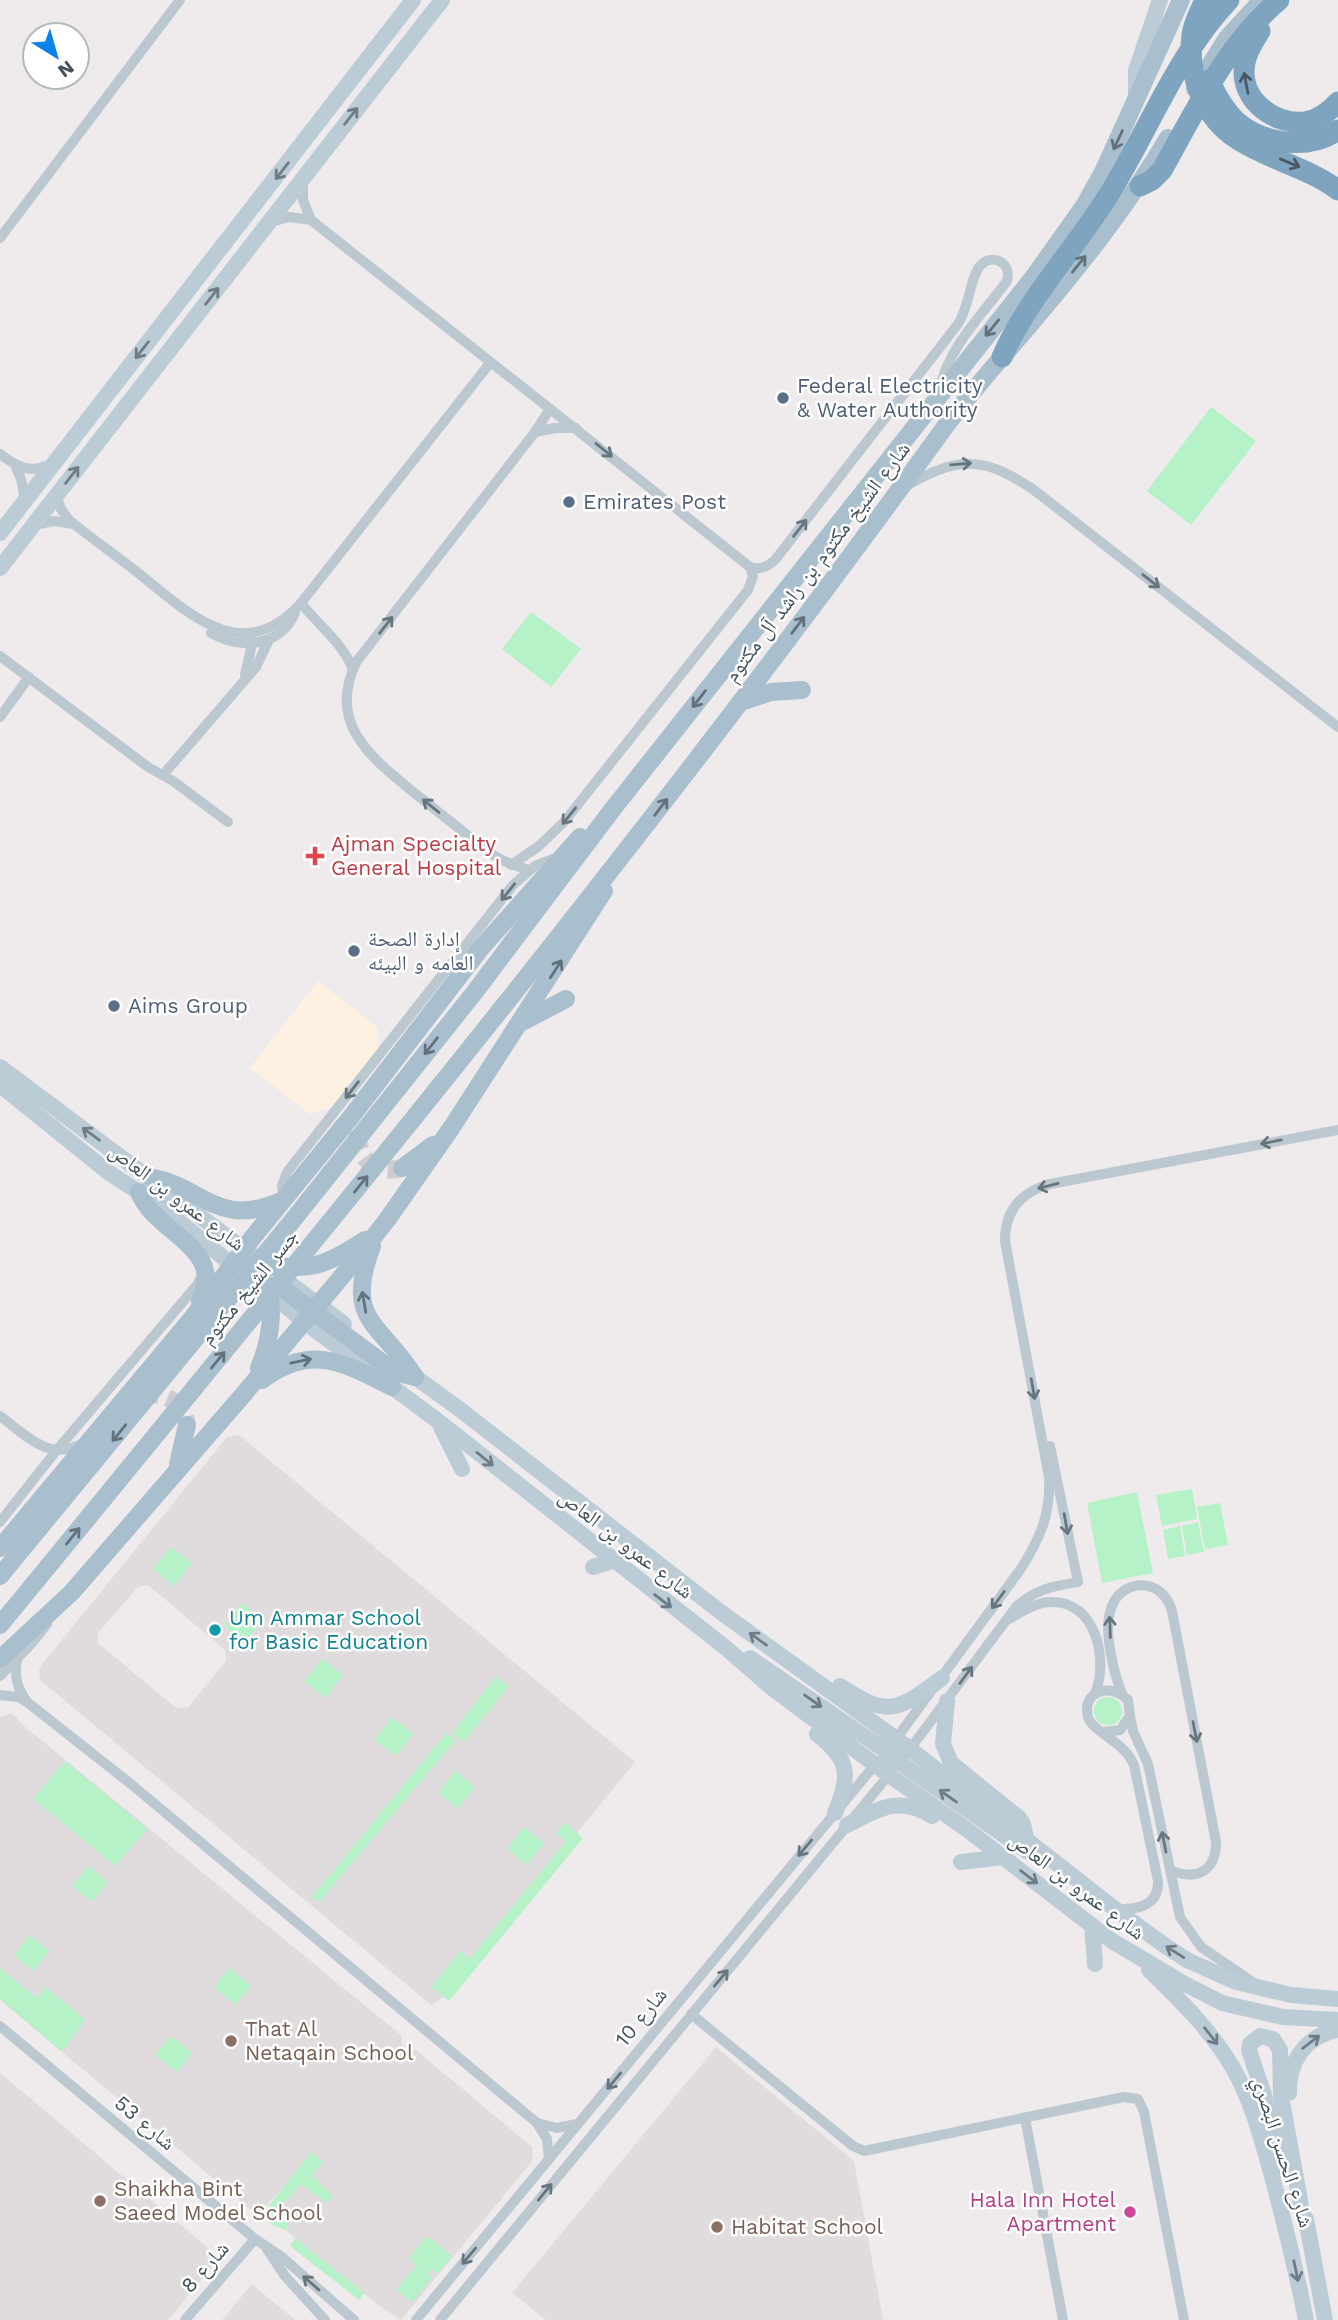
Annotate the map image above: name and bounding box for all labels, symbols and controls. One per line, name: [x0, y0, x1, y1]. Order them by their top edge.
north arrow: [21, 21, 91, 91]
text: N: [53, 56, 78, 83]
one-way arrow: [1239, 72, 1252, 95]
one-way arrow: [344, 107, 359, 126]
one-way arrow: [1111, 129, 1124, 150]
one-way arrow: [1279, 157, 1300, 170]
one-way arrow: [275, 161, 290, 179]
one-way arrow: [1071, 256, 1087, 274]
one-way arrow: [204, 287, 219, 305]
one-way arrow: [984, 319, 1000, 337]
one-way arrow: [135, 340, 150, 359]
place label: Federal Electricity & Water Authority: [797, 373, 983, 422]
marker: Federal Electricity & Water Authority: [775, 390, 791, 406]
street label: شارع الشيخ مكتوم بن راشد آل مكتوم: [718, 437, 917, 688]
one-way arrow: [595, 443, 613, 458]
one-way arrow: [950, 458, 972, 471]
one-way arrow: [65, 467, 80, 485]
place label: Emirates Post: [583, 489, 726, 514]
marker: Emirates Post: [561, 494, 577, 510]
one-way arrow: [793, 519, 808, 538]
one-way arrow: [1141, 574, 1159, 589]
one-way arrow: [378, 616, 393, 634]
one-way arrow: [791, 616, 806, 635]
one-way arrow: [692, 689, 707, 708]
one-way arrow: [654, 798, 669, 816]
one-way arrow: [422, 799, 441, 814]
one-way arrow: [561, 806, 576, 824]
place label: Ajman Specialty General Hospital: [331, 831, 502, 880]
marker: Ajman Specialty General Hospital: [305, 846, 325, 866]
one-way arrow: [500, 882, 516, 900]
place label: إدارة الصحة العامه و البيئه: [368, 926, 473, 975]
marker: إدارة الصحة العامه و البيئه: [346, 943, 362, 959]
one-way arrow: [549, 960, 563, 979]
place label: Aims Group: [128, 993, 248, 1018]
marker: Aims Group: [106, 998, 122, 1014]
one-way arrow: [424, 1037, 439, 1055]
one-way arrow: [345, 1080, 360, 1098]
one-way arrow: [82, 1127, 101, 1141]
one-way arrow: [1260, 1136, 1283, 1150]
street label: شارع عمرو بن العاص: [104, 1137, 250, 1257]
one-way arrow: [354, 1175, 369, 1193]
one-way arrow: [1037, 1180, 1060, 1193]
street label: جسر الشيخ مكتوم: [194, 1224, 305, 1351]
one-way arrow: [357, 1291, 370, 1314]
one-way arrow: [210, 1352, 226, 1370]
one-way arrow: [289, 1354, 312, 1368]
one-way arrow: [1027, 1377, 1040, 1400]
one-way arrow: [111, 1423, 126, 1441]
one-way arrow: [476, 1451, 494, 1467]
street label: شارع عمرو بن العاص: [554, 1483, 698, 1605]
one-way arrow: [1060, 1512, 1073, 1535]
one-way arrow: [65, 1527, 81, 1545]
one-way arrow: [990, 1590, 1005, 1609]
one-way arrow: [654, 1593, 672, 1608]
place label: Um Ammar School for Basic Education: [229, 1605, 428, 1654]
one-way arrow: [1103, 1616, 1116, 1639]
marker: Um Ammar School for Basic Education: [207, 1622, 223, 1638]
one-way arrow: [749, 1632, 768, 1646]
one-way arrow: [958, 1665, 973, 1684]
one-way arrow: [803, 1694, 822, 1708]
one-way arrow: [1189, 1720, 1202, 1743]
one-way arrow: [939, 1789, 958, 1803]
street label: شارع عمرو بن العاص: [1004, 1826, 1150, 1946]
one-way arrow: [1157, 1831, 1170, 1854]
one-way arrow: [798, 1839, 813, 1857]
one-way arrow: [1019, 1870, 1038, 1885]
one-way arrow: [1166, 1945, 1186, 1959]
one-way arrow: [713, 1970, 729, 1988]
street label: شارع 10: [609, 1982, 673, 2052]
place label: That Al Netaqain School: [245, 2016, 414, 2065]
one-way arrow: [1204, 2026, 1219, 2044]
marker: That Al Netaqain School: [223, 2033, 239, 2049]
one-way arrow: [1302, 2035, 1320, 2050]
one-way arrow: [606, 2071, 622, 2089]
street label: شارع الحسن البصري: [1243, 2073, 1320, 2232]
street label: شارع 53: [109, 2090, 181, 2156]
place label: Shaikha Bint Saeed Model School: [114, 2176, 323, 2225]
one-way arrow: [538, 2183, 553, 2201]
place label: Hala Inn Hotel Apartment: [970, 2187, 1117, 2236]
marker: Shaikha Bint Saeed Model School: [92, 2193, 108, 2209]
marker: Hala Inn Hotel Apartment: [1122, 2204, 1138, 2220]
place label: Habitat School: [731, 2214, 884, 2239]
marker: Habitat School: [709, 2219, 725, 2235]
street label: شارع 8: [175, 2236, 235, 2298]
one-way arrow: [461, 2247, 477, 2265]
one-way arrow: [1290, 2259, 1304, 2282]
one-way arrow: [303, 2275, 321, 2291]

